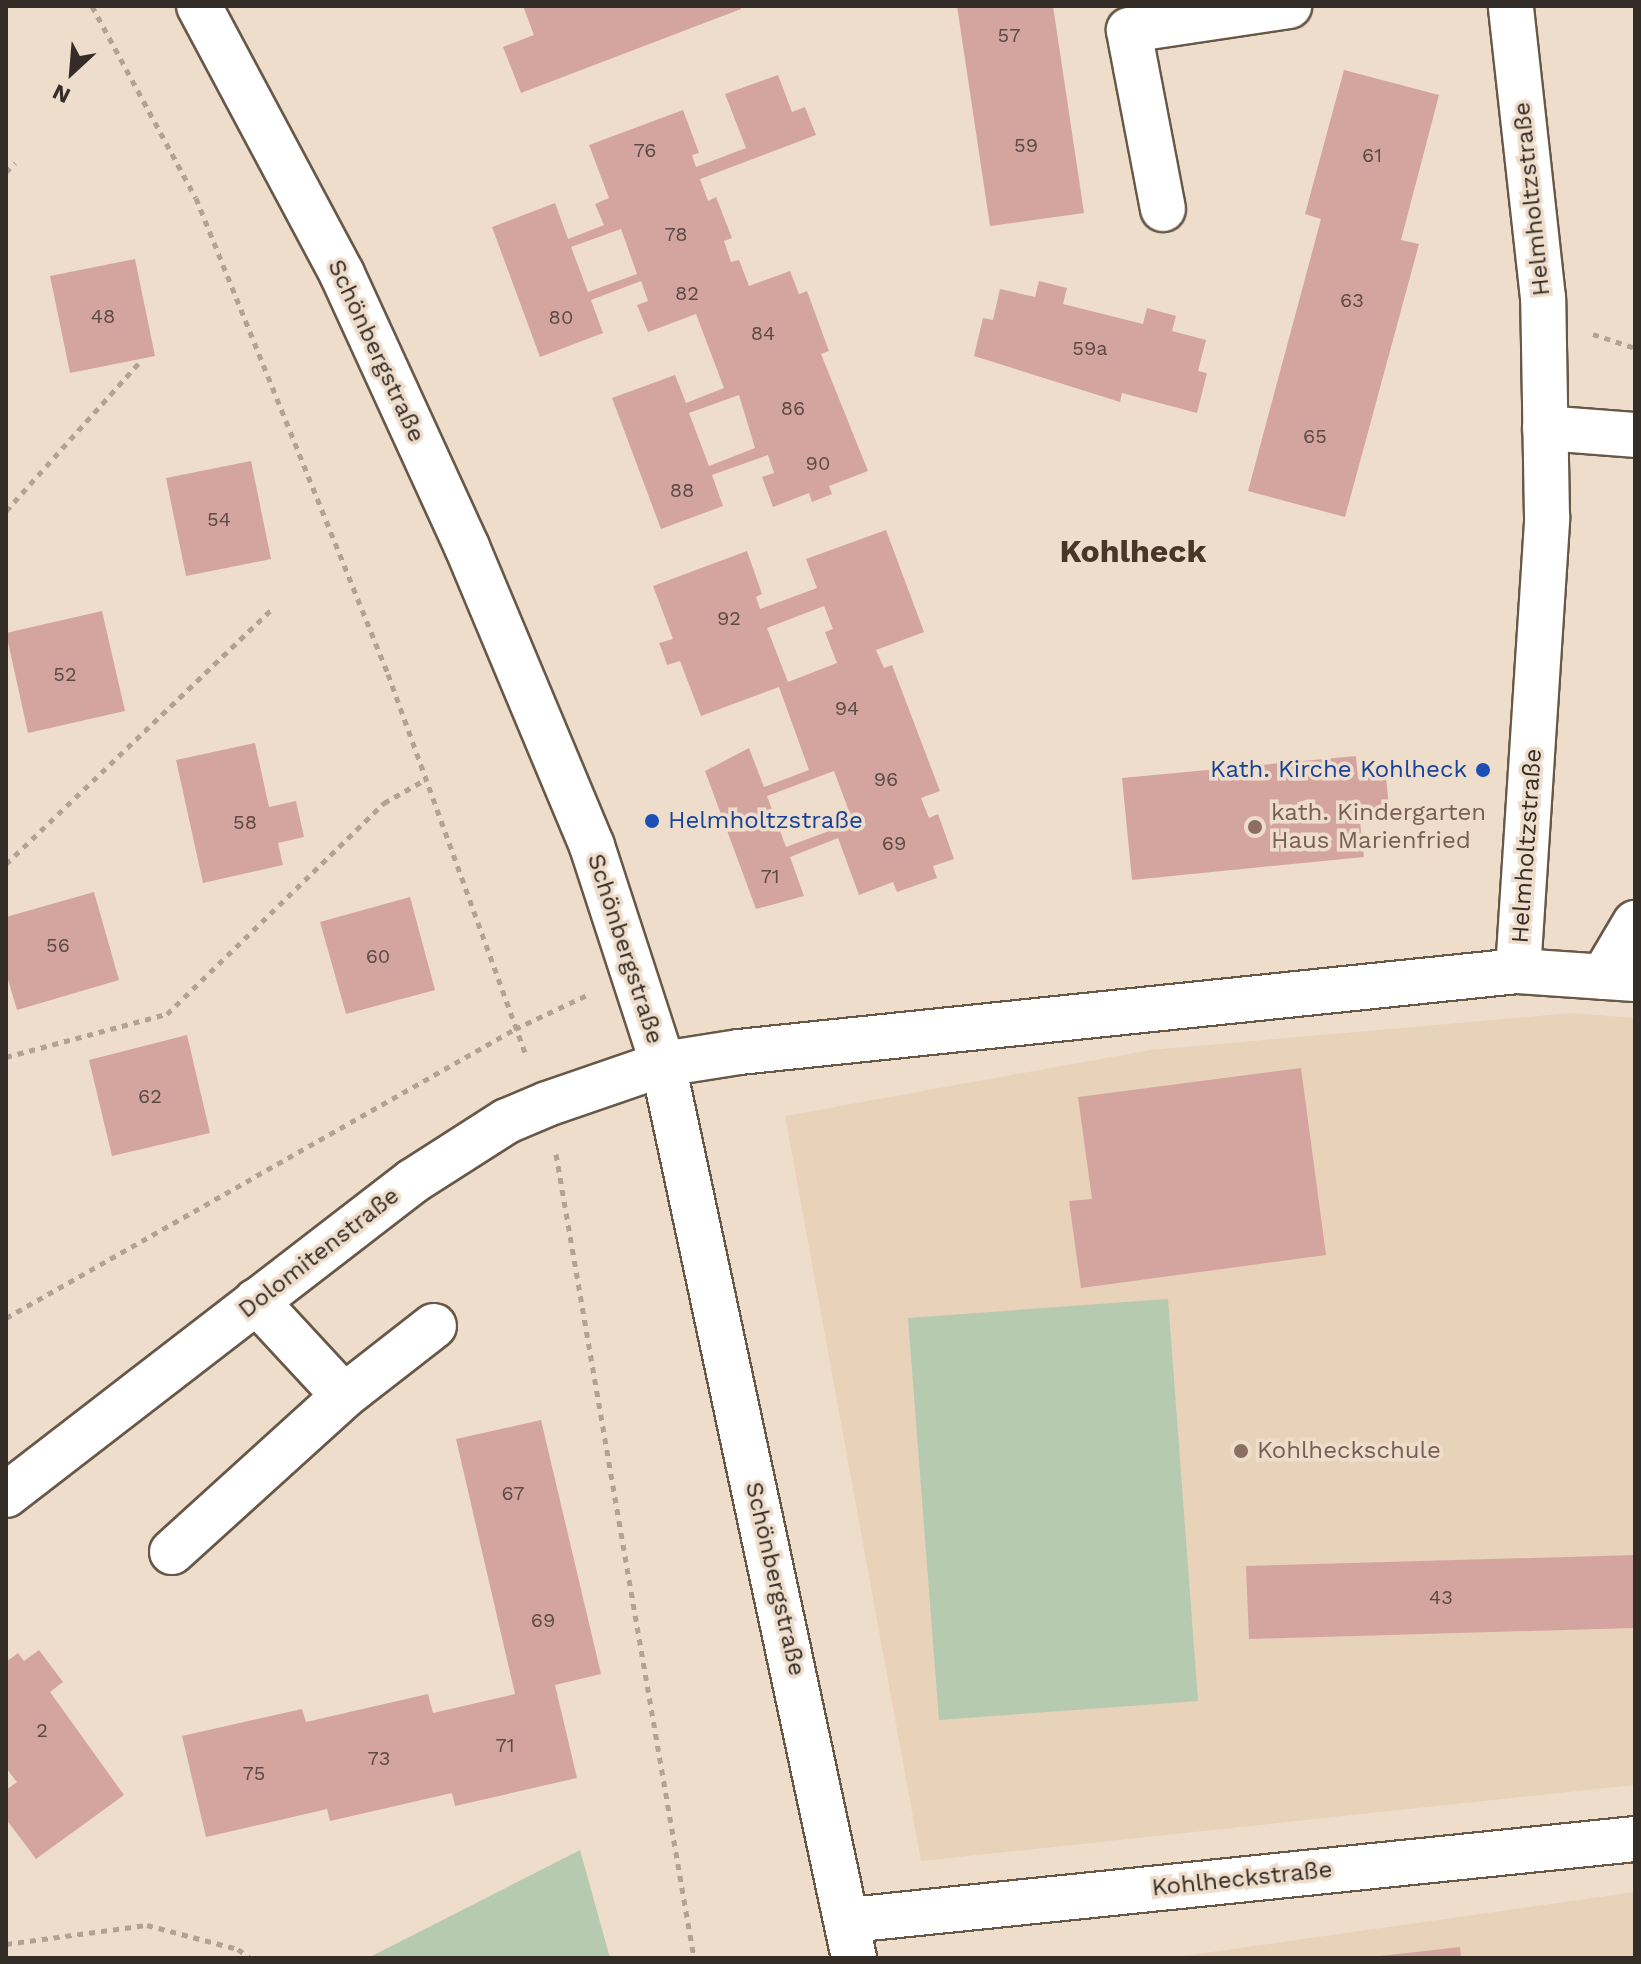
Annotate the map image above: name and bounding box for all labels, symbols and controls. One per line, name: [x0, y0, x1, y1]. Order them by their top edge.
house number: 57: [998, 23, 1020, 47]
north arrow: [32, 32, 112, 112]
text: N: [48, 79, 74, 109]
street label: Helmholtzstraße: [1507, 101, 1557, 297]
house number: 59: [1014, 133, 1038, 157]
house number: 76: [634, 138, 656, 162]
house number: 61: [1362, 143, 1382, 167]
house number: 78: [664, 222, 688, 246]
street label: Schönbergstraße: [321, 255, 431, 447]
house number: 82: [675, 281, 699, 305]
house number: 63: [1340, 288, 1364, 312]
house number: 48: [91, 304, 115, 328]
house number: 80: [549, 305, 573, 329]
house number: 84: [751, 321, 775, 345]
house number: 59a: [1072, 336, 1108, 360]
house number: 86: [781, 396, 805, 420]
house number: 65: [1303, 424, 1327, 448]
house number: 90: [806, 451, 830, 475]
house number: 88: [670, 478, 694, 502]
house number: 54: [207, 507, 231, 531]
district label: Kohlheck: [1060, 532, 1206, 570]
house number: 92: [717, 606, 741, 630]
house number: 52: [53, 662, 77, 686]
house number: 94: [835, 696, 859, 720]
street label: Helmholtzstraße: [1506, 748, 1548, 944]
place label: Kath. Kirche Kohlheck: [1210, 756, 1467, 784]
marker: Kath. Kirche Kohlheck: [1474, 761, 1492, 779]
house number: 96: [874, 767, 898, 791]
place label: kath. Kindergarten Haus Marienfried: [1271, 799, 1486, 855]
place label: Helmholtzstraße: [668, 807, 863, 835]
house number: 58: [233, 810, 257, 834]
marker: Helmholtzstraße: [643, 812, 661, 830]
marker: kath. Kindergarten Haus Marienfried: [1246, 818, 1264, 836]
house number: 69: [882, 831, 906, 855]
street label: Schönbergstraße: [581, 850, 669, 1048]
house number: 71: [760, 864, 780, 888]
house number: 56: [46, 933, 70, 957]
house number: 60: [366, 944, 390, 968]
house number: 62: [138, 1084, 162, 1108]
street label: Dolomitenstraße: [233, 1181, 405, 1325]
place label: Kohlheckschule: [1257, 1437, 1441, 1465]
marker: Kohlheckschule: [1232, 1442, 1250, 1460]
street label: Schönbergstraße: [739, 1479, 811, 1679]
house number: 67: [501, 1481, 525, 1505]
house number: 43: [1429, 1585, 1453, 1609]
house number: 69: [531, 1608, 555, 1632]
house number: 2: [36, 1718, 48, 1742]
house number: 71: [495, 1733, 515, 1757]
house number: 73: [368, 1746, 390, 1770]
house number: 75: [243, 1761, 265, 1785]
street label: Kohlheckstraße: [1150, 1855, 1334, 1903]

